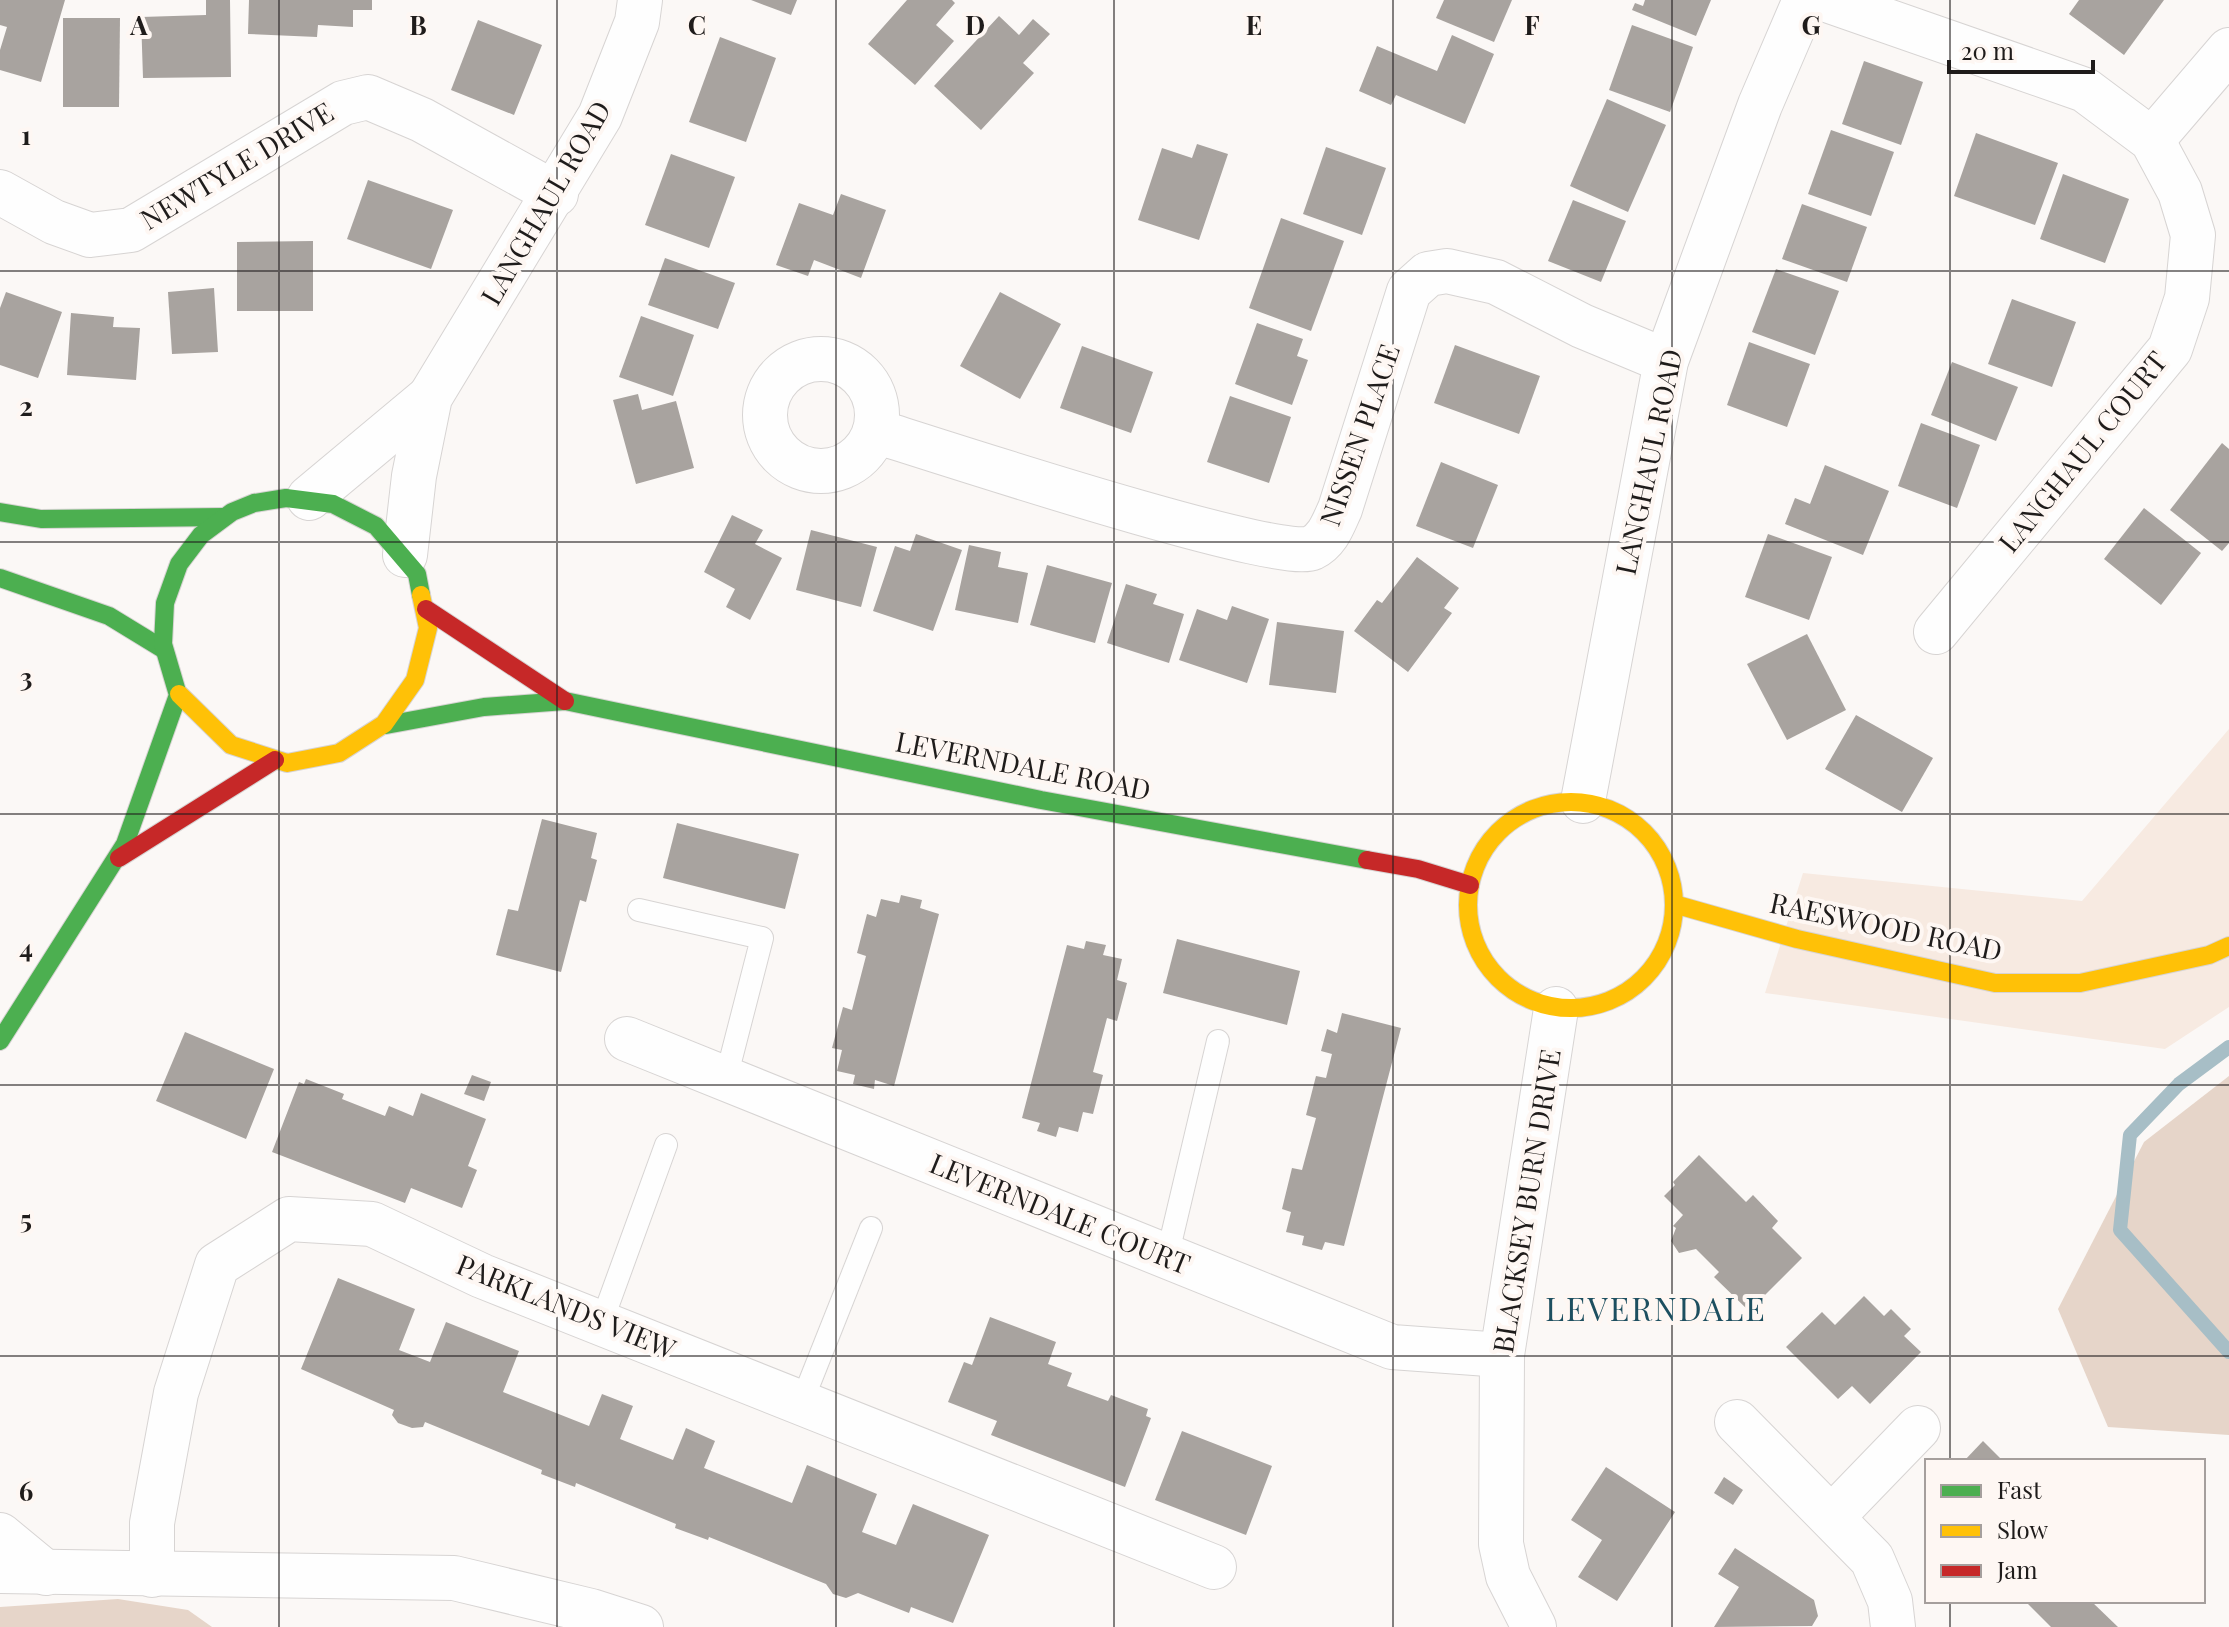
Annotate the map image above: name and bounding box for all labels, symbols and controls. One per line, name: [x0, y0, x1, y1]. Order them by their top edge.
text: A: [129, 7, 148, 42]
text: B: [409, 7, 427, 42]
text: C: [688, 7, 706, 42]
text: D: [965, 7, 985, 42]
text: E: [1246, 7, 1262, 42]
text: F: [1524, 7, 1540, 42]
text: G: [1801, 7, 1821, 42]
scale bar: [1949, 24, 2093, 74]
text: 20 m: [1961, 34, 2014, 66]
street label: NEWTYLE DRIVE: [133, 92, 340, 237]
street label: LANGHAUL ROAD: [471, 93, 618, 311]
text: 1: [21, 117, 31, 152]
street label: NISSEN PLACE: [1310, 339, 1407, 530]
street label: LANGHAUL COURT: [1989, 343, 2174, 559]
street label: LANGHAUL ROAD: [1606, 345, 1690, 578]
text: 2: [19, 388, 33, 423]
text: 3: [20, 659, 32, 694]
street label: LEVERNDALE ROAD: [893, 722, 1154, 807]
street label: RAESWOOD ROAD: [1767, 883, 2006, 968]
text: 4: [19, 930, 33, 965]
street label: BLACKSEY BURN DRIVE: [1483, 1046, 1568, 1355]
street label: LEVERNDALE COURT: [925, 1143, 1196, 1282]
text: 5: [20, 1201, 32, 1236]
street label: PARKLANDS VIEW: [452, 1245, 682, 1367]
district label: LEVERNDALE: [1545, 1286, 1767, 1329]
legend: [1925, 1459, 2205, 1603]
text: 6: [19, 1473, 33, 1508]
text: Fast: [1997, 1473, 2042, 1505]
text: Slow: [1997, 1513, 2049, 1545]
text: Jam: [1996, 1553, 2038, 1585]

